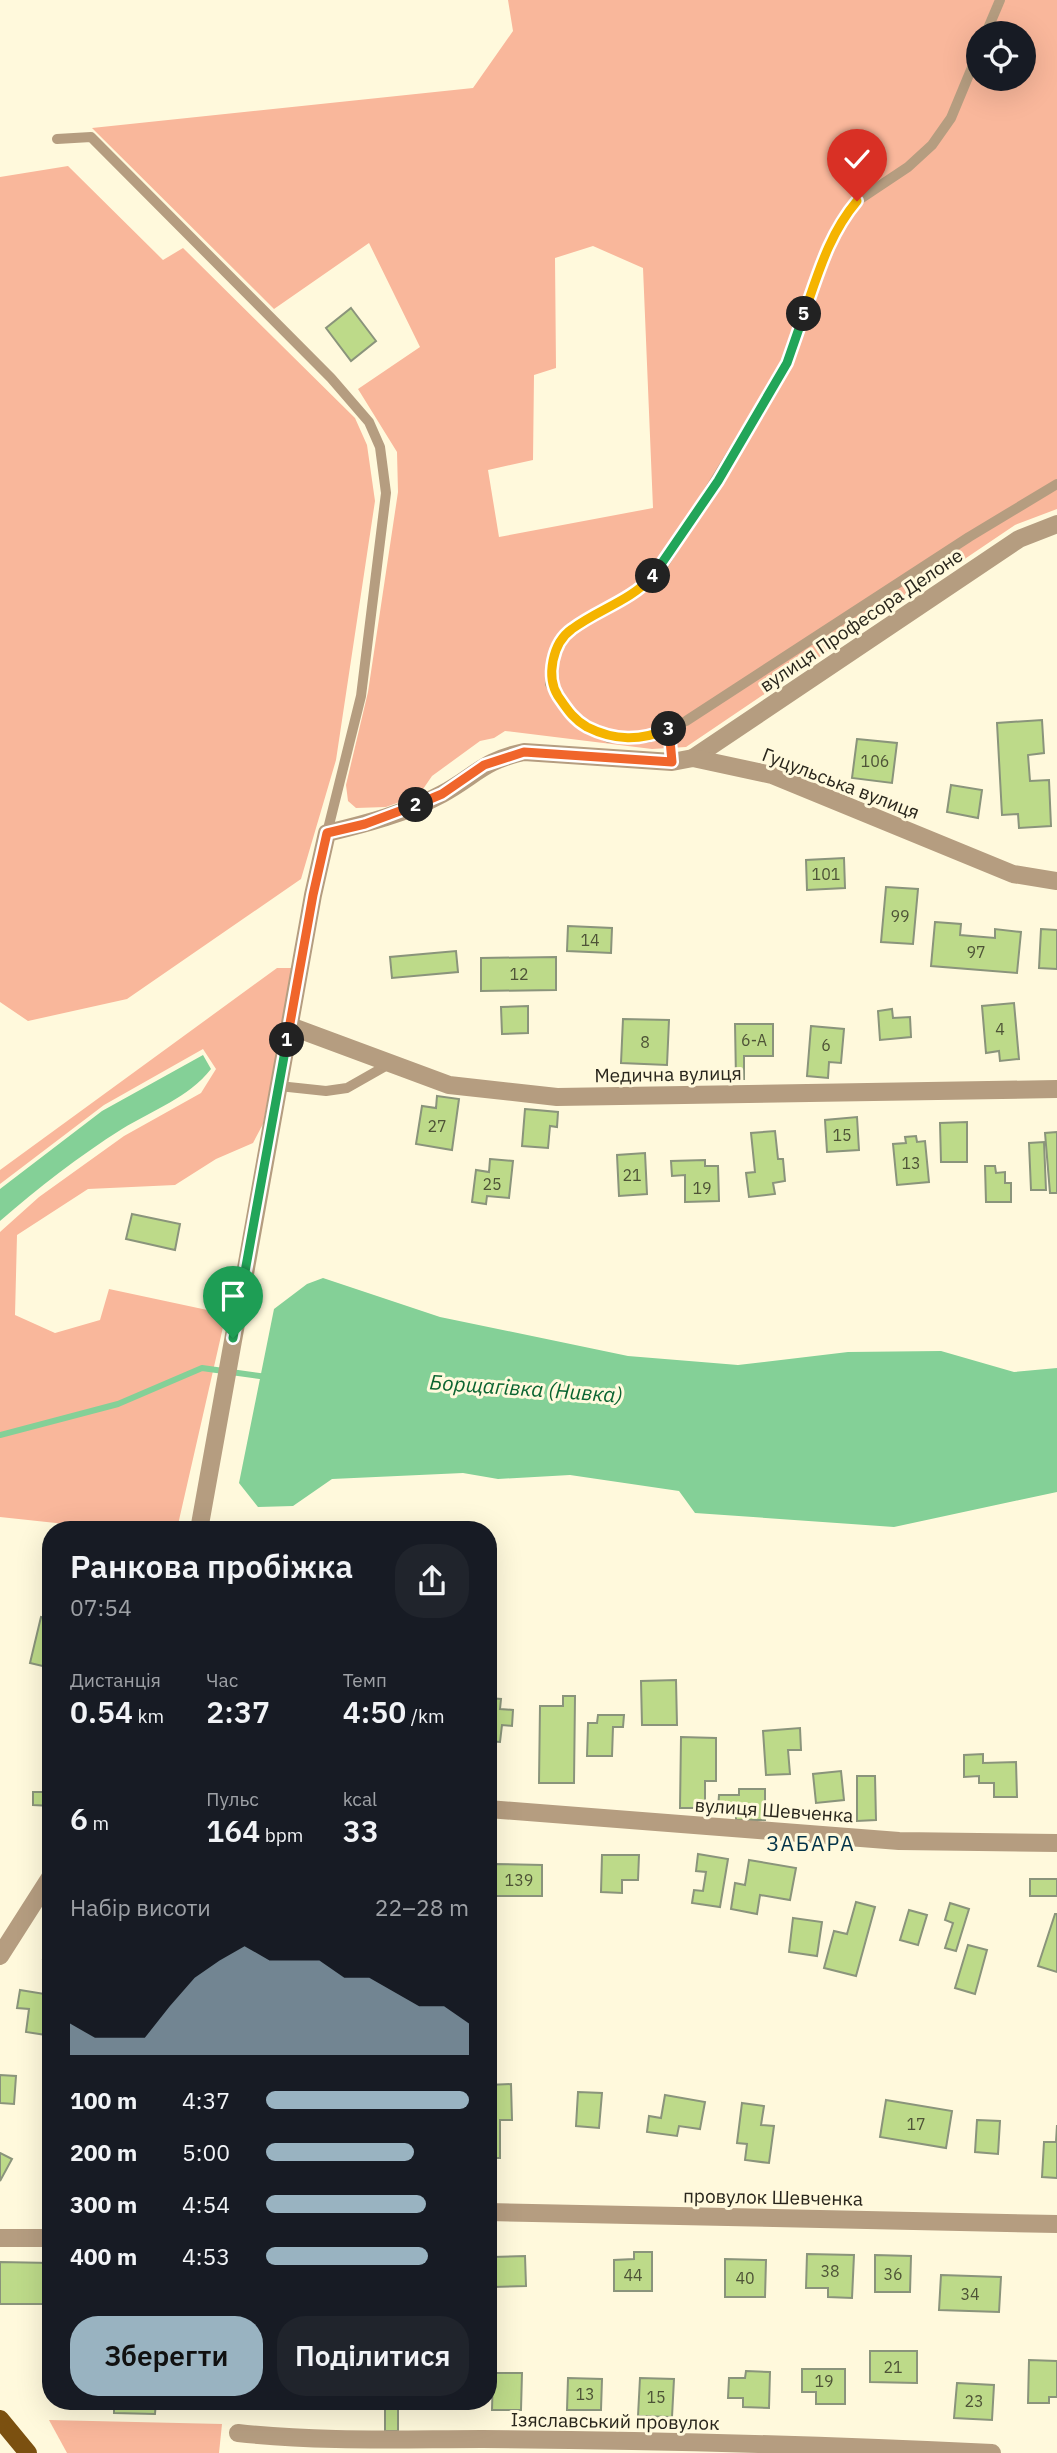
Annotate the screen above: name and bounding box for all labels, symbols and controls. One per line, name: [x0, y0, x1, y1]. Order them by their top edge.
map controls: [966, 21, 1036, 91]
button: locate: [966, 21, 1036, 91]
pin: [827, 129, 887, 201]
icon: check: [838, 140, 876, 178]
pin: 5: [786, 296, 822, 332]
text: 5: [798, 301, 809, 325]
street label: вулиця Професора Делоне: [755, 543, 967, 697]
pin: 4: [636, 558, 670, 594]
text: 4: [647, 563, 658, 587]
pin: 3: [652, 712, 686, 746]
text: 3: [663, 716, 674, 740]
street label: Гуцульська вулиця: [759, 742, 923, 824]
house number: 106: [861, 751, 889, 771]
pin: 2: [398, 788, 434, 822]
text: 2: [410, 792, 421, 816]
house number: 101: [812, 864, 840, 884]
house number: 99: [890, 906, 910, 926]
house number: 14: [580, 930, 600, 950]
house number: 97: [966, 942, 986, 962]
house number: 12: [509, 964, 529, 984]
house number: 4: [995, 1019, 1005, 1039]
pin: 1: [270, 1023, 304, 1058]
text: 1: [281, 1027, 292, 1051]
house number: 6-А: [741, 1030, 767, 1050]
house number: 8: [640, 1032, 650, 1052]
house number: 6: [821, 1035, 831, 1055]
street label: Медична вулиця: [594, 1061, 742, 1087]
house number: 27: [427, 1116, 447, 1136]
house number: 15: [832, 1125, 852, 1145]
house number: 13: [901, 1153, 921, 1173]
house number: 21: [622, 1165, 642, 1185]
house number: 25: [482, 1174, 502, 1194]
house number: 19: [692, 1178, 712, 1198]
pin: [203, 1266, 263, 1338]
icon: arrive: [214, 1277, 252, 1315]
water label: Борщагівка (Нивка): [429, 1367, 623, 1409]
button: share: [395, 1544, 469, 1618]
text: Ранкова пробіжка: [70, 1545, 353, 1587]
text: 07:54: [70, 1592, 132, 1622]
text: Дистанція: [70, 1668, 161, 1692]
text: Час: [206, 1668, 238, 1692]
text: Темп: [343, 1668, 387, 1692]
text: 0.54: [70, 1692, 133, 1731]
text: 2:37: [206, 1692, 270, 1731]
text: 4:50: [343, 1692, 406, 1731]
text: km: [133, 1704, 164, 1728]
text: /km: [406, 1704, 445, 1728]
text: Пульс: [206, 1787, 259, 1811]
text: kcal: [343, 1787, 377, 1811]
street label: вулиця Шевченка: [694, 1792, 854, 1828]
text: 6: [70, 1799, 88, 1838]
text: m: [88, 1811, 109, 1835]
text: 164: [206, 1811, 260, 1850]
text: 33: [343, 1811, 379, 1850]
text: bpm: [260, 1823, 303, 1847]
district label: ЗАБАРА: [766, 1829, 856, 1857]
house number: 139: [505, 1870, 533, 1890]
text: Набір висоти: [70, 1892, 211, 1922]
text: 22–28 m: [375, 1892, 469, 1922]
text: 100 m: [70, 2085, 137, 2115]
text: 4:37: [182, 2085, 230, 2115]
house number: 17: [906, 2114, 926, 2134]
text: 200 m: [70, 2137, 137, 2167]
text: 5:00: [182, 2137, 230, 2167]
street label: провулок Шевченка: [683, 2183, 863, 2211]
text: 300 m: [70, 2189, 137, 2219]
text: 4:54: [182, 2189, 230, 2219]
text: 400 m: [70, 2241, 137, 2271]
text: 4:53: [182, 2241, 230, 2271]
house number: 38: [820, 2261, 840, 2281]
house number: 36: [883, 2264, 903, 2284]
house number: 44: [623, 2265, 643, 2285]
house number: 40: [735, 2268, 755, 2288]
house number: 34: [960, 2284, 980, 2304]
button: Зберегти: [70, 2316, 263, 2396]
button: Поділитися: [277, 2316, 469, 2396]
house number: 21: [883, 2357, 903, 2377]
house number: 19: [814, 2371, 834, 2391]
house number: 13: [575, 2384, 595, 2404]
house number: 15: [646, 2387, 666, 2407]
house number: 23: [964, 2391, 984, 2411]
street label: Ізяславський провулок: [510, 2407, 720, 2435]

